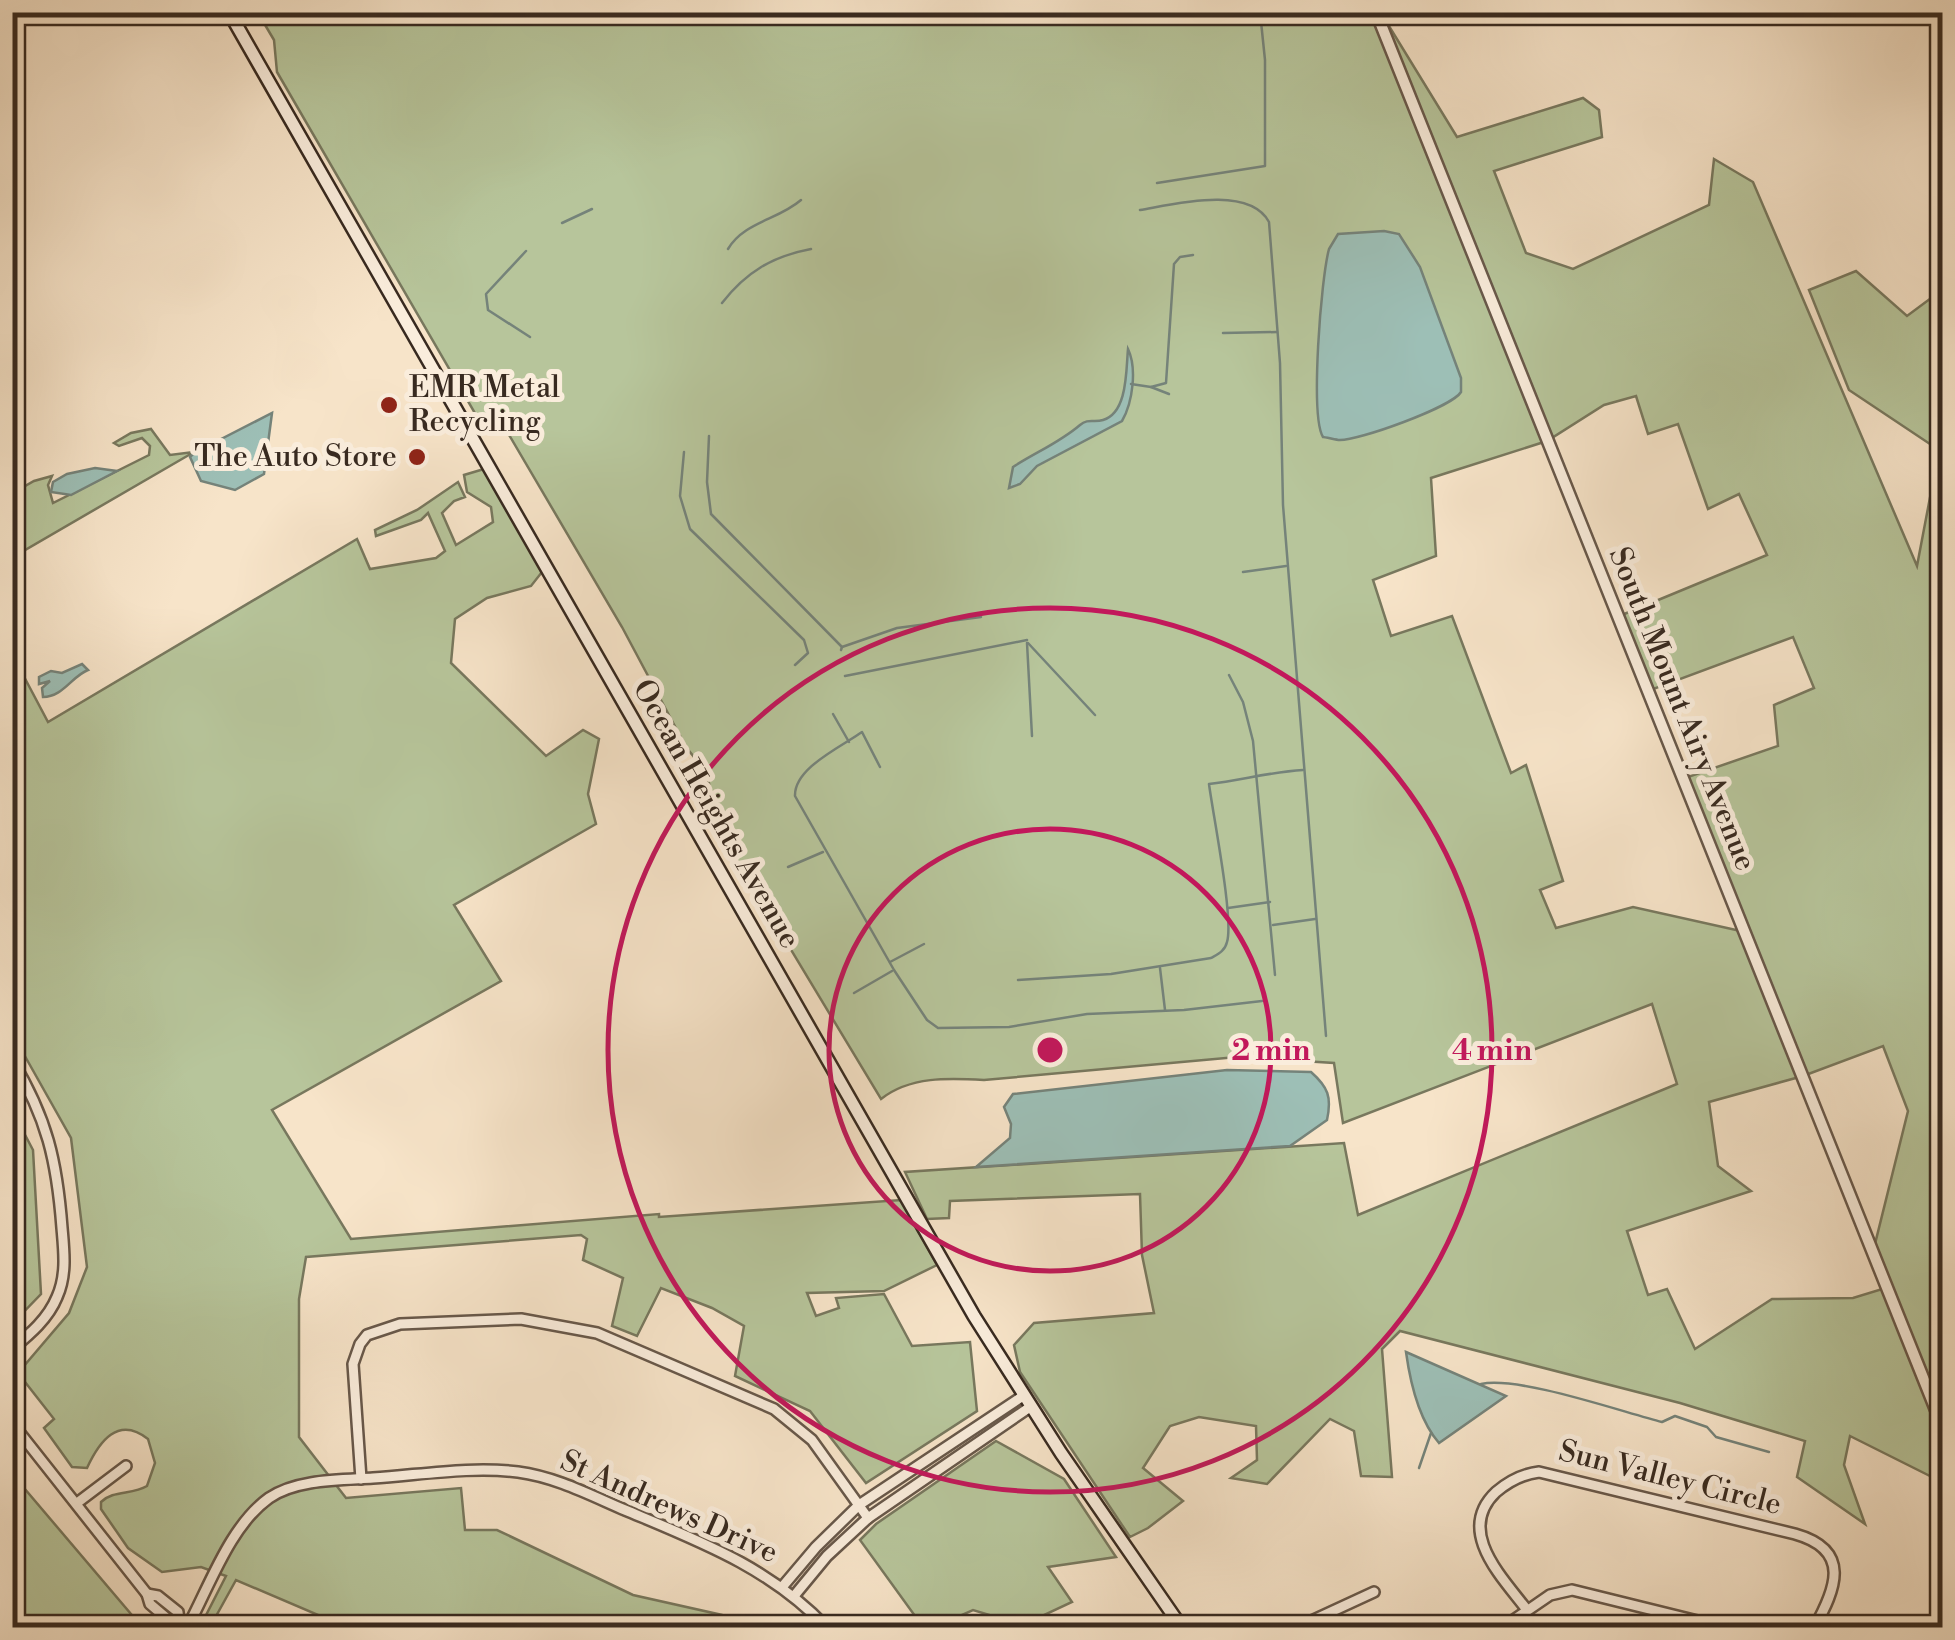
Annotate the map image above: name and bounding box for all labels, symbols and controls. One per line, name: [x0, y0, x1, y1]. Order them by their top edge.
place label: EMR Metal Recycling: [409, 369, 560, 441]
marker: EMR Metal Recycling: [378, 394, 400, 416]
place label: The Auto Store: [194, 438, 397, 476]
marker: The Auto Store: [406, 446, 428, 468]
street label: South Mount Airy Avenue: [1600, 542, 1764, 876]
street label: Ocean Heights Avenue: [623, 673, 809, 955]
centre of rings: [1032, 1032, 1068, 1068]
text: 2 min: [1232, 1032, 1311, 1070]
text: 4 min: [1452, 1032, 1533, 1070]
street label: Sun Valley Circle: [1555, 1432, 1785, 1524]
street label: St Andrews Drive: [554, 1442, 784, 1572]

